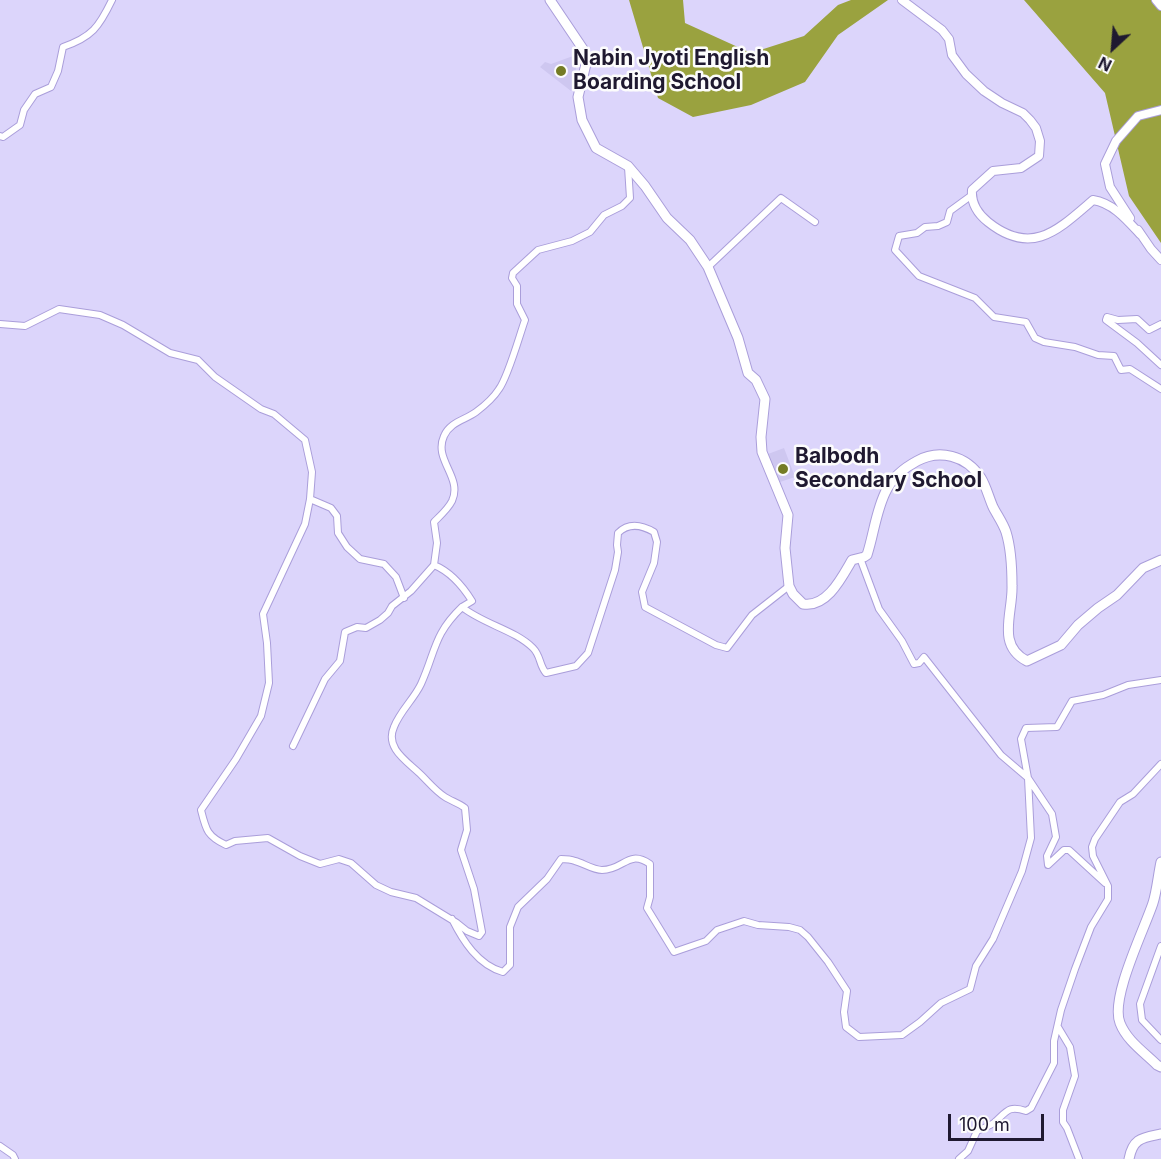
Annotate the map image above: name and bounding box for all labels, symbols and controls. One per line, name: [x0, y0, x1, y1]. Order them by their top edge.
north arrow: [1083, 18, 1143, 78]
place label: Nabin Jyoti English Boarding School: [573, 46, 769, 96]
text: N: [1095, 53, 1115, 76]
marker: Nabin Jyoti English Boarding School: [554, 64, 568, 78]
place label: Balbodh Secondary School: [795, 444, 982, 494]
marker: Balbodh Secondary School: [776, 462, 790, 476]
scale bar: [951, 1102, 1047, 1140]
text: 100 m: [959, 1114, 1010, 1135]

